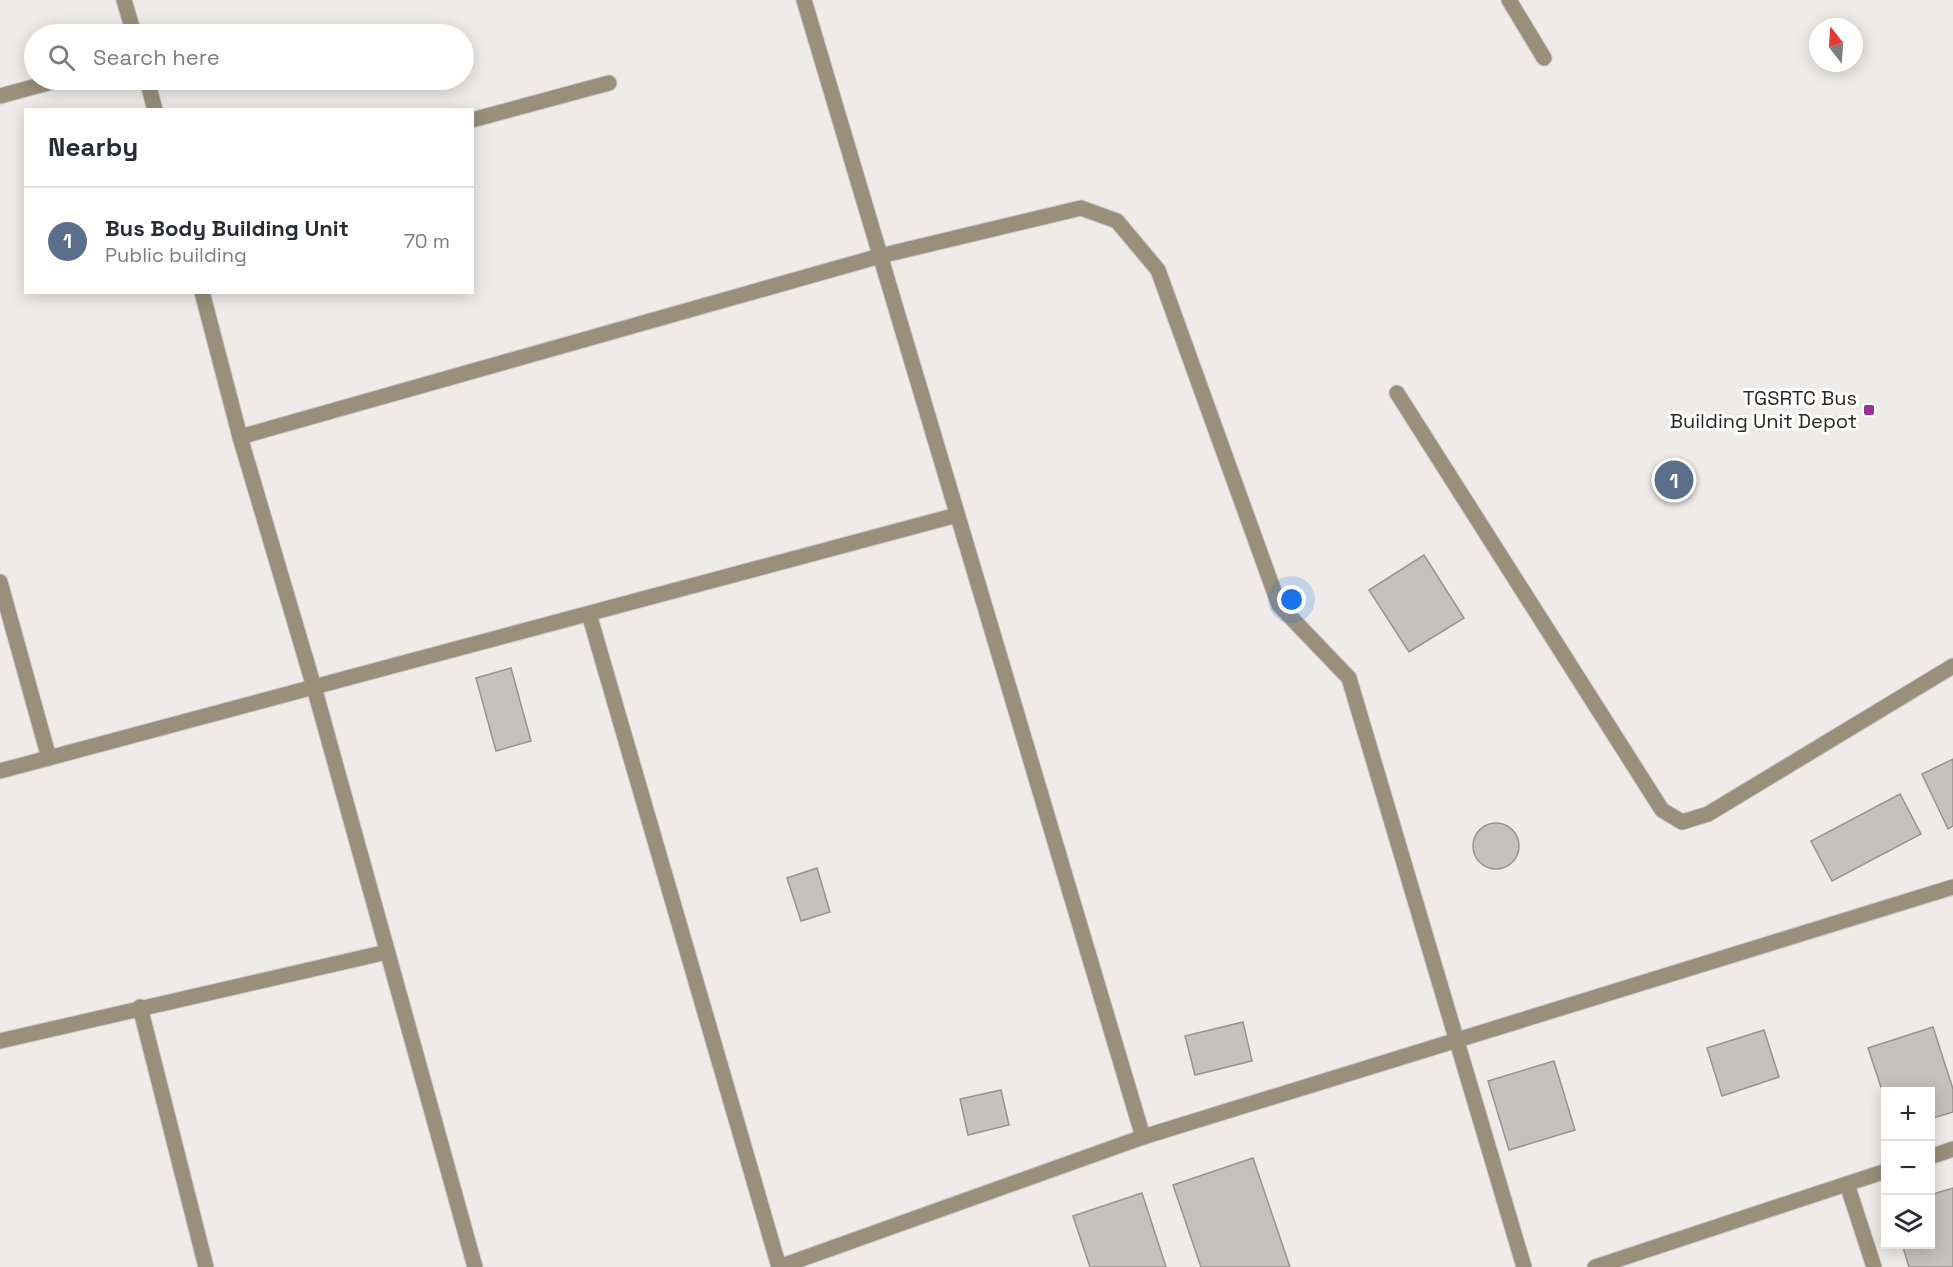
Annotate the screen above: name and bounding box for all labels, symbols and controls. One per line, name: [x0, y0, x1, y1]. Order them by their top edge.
north arrow: [1809, 18, 1863, 72]
search box: [24, 24, 474, 90]
icon: search: [45, 41, 78, 74]
text: Search here: [93, 43, 220, 71]
text: Nearby: [48, 130, 138, 164]
text: Bus Body Building Unit: [105, 214, 349, 242]
text: 1: [63, 228, 72, 254]
text: 70 m: [404, 228, 450, 254]
text: Public building: [105, 242, 247, 268]
place label: TGSRTC Bus Building Unit Depot: [1670, 385, 1857, 434]
marker: TGSRTC Bus Building Unit Depot: [1862, 403, 1876, 417]
pin: 1: [1654, 458, 1694, 502]
your location: [1277, 585, 1306, 614]
map controls: [1881, 1087, 1935, 1249]
button: +: [1881, 1087, 1935, 1141]
button: −: [1881, 1141, 1935, 1195]
button: layers: [1881, 1195, 1935, 1249]

